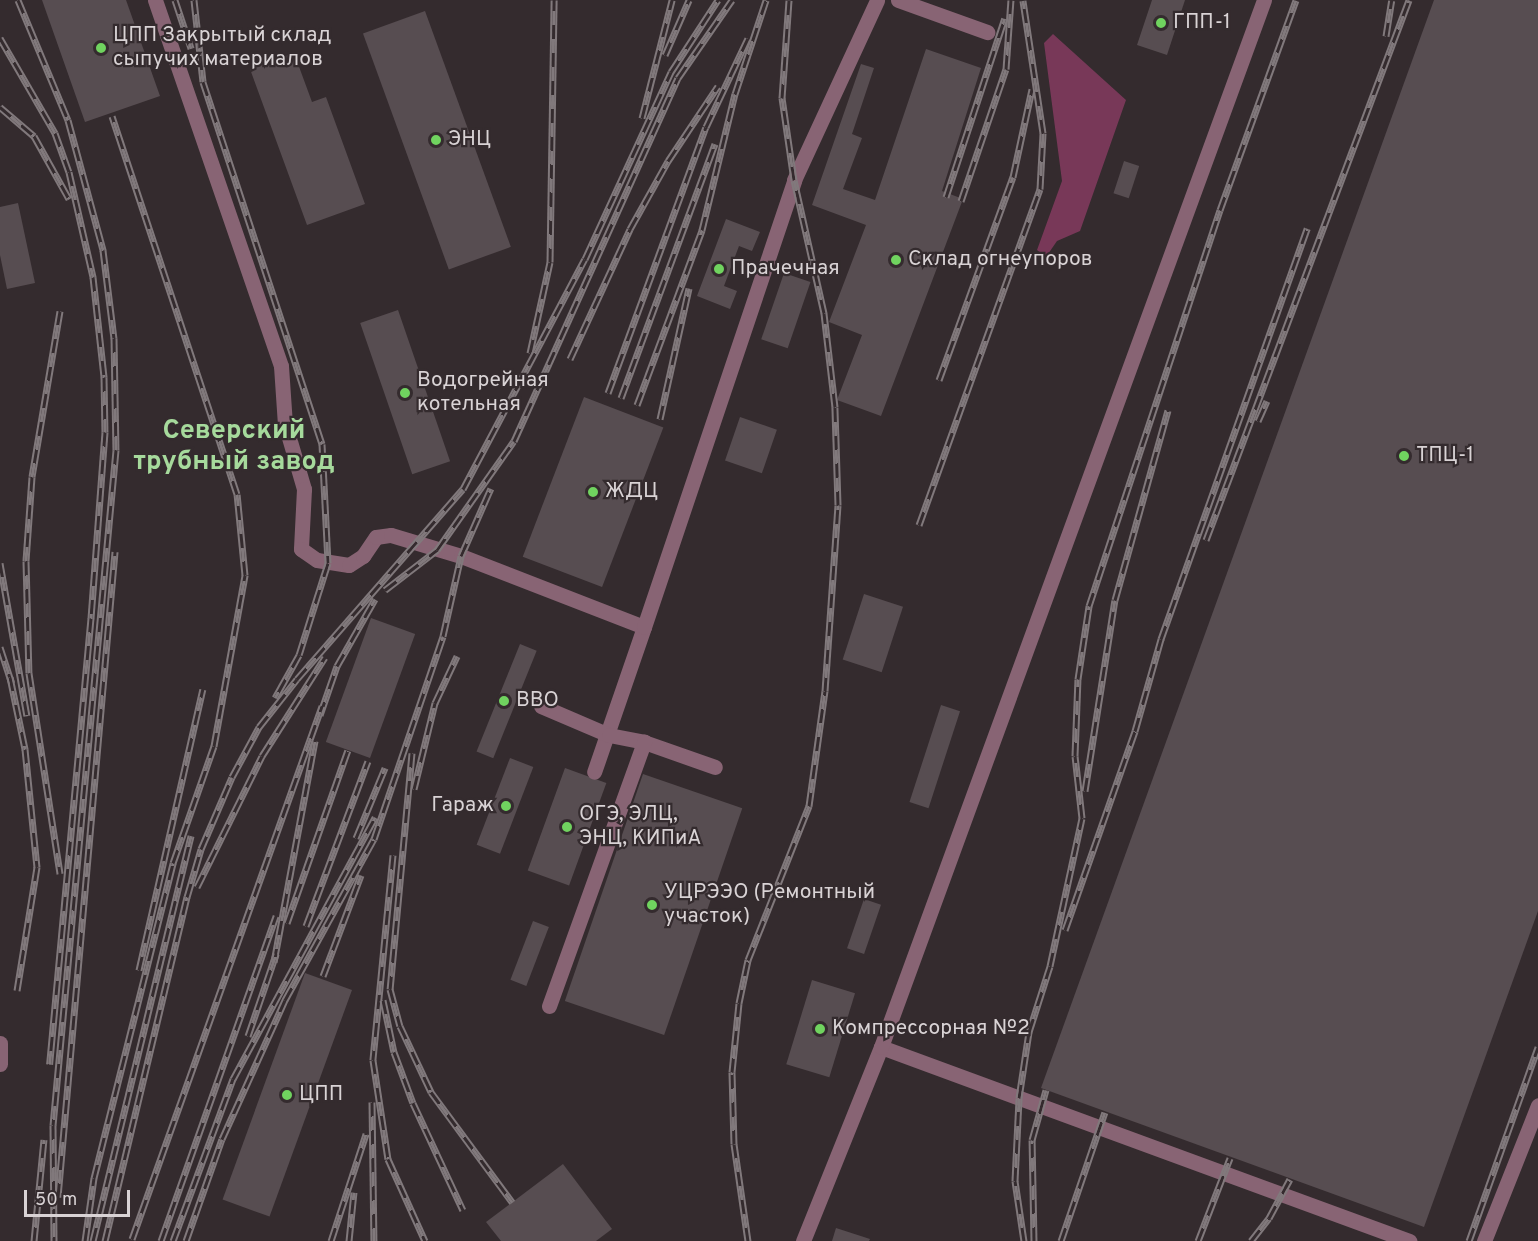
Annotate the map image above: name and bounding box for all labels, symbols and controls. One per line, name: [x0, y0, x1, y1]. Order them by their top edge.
place label: ГПП-1: [1173, 10, 1231, 36]
marker: ГПП-1: [1154, 16, 1168, 30]
place label: ЦПП Закрытый склад сыпучих материалов: [113, 23, 331, 73]
marker: ЦПП Закрытый склад сыпучих материалов: [94, 41, 108, 55]
place label: ЭНЦ: [448, 127, 491, 153]
marker: ЭНЦ: [429, 133, 443, 147]
place label: Склад огнеупоров: [908, 247, 1093, 273]
marker: Склад огнеупоров: [889, 253, 903, 267]
place label: Прачечная: [731, 256, 840, 282]
marker: Прачечная: [712, 262, 726, 276]
place label: Водогрейная котельная: [417, 368, 549, 418]
marker: Водогрейная котельная: [398, 386, 412, 400]
district label: Северский трубный завод: [133, 415, 335, 478]
place label: ТПЦ-1: [1416, 443, 1474, 469]
marker: ТПЦ-1: [1397, 449, 1411, 463]
place label: ЖДЦ: [605, 479, 658, 505]
marker: ЖДЦ: [586, 485, 600, 499]
place label: ВВО: [516, 688, 559, 714]
marker: ВВО: [497, 694, 511, 708]
place label: Гараж: [431, 793, 494, 819]
marker: Гараж: [499, 799, 513, 813]
place label: ОГЭ, ЭЛЦ, ЭНЦ, КИПиА: [579, 802, 702, 852]
marker: ОГЭ, ЭЛЦ, ЭНЦ, КИПиА: [560, 820, 574, 834]
place label: УЦРЭЭО (Ремонтный участок): [664, 880, 875, 930]
marker: УЦРЭЭО (Ремонтный участок): [645, 898, 659, 912]
place label: Компрессорная №2: [832, 1016, 1030, 1042]
marker: Компрессорная №2: [813, 1022, 827, 1036]
place label: ЦПП: [299, 1082, 343, 1108]
marker: ЦПП: [280, 1088, 294, 1102]
scale bar: [27, 1178, 134, 1216]
text: 50 m: [35, 1189, 77, 1212]

